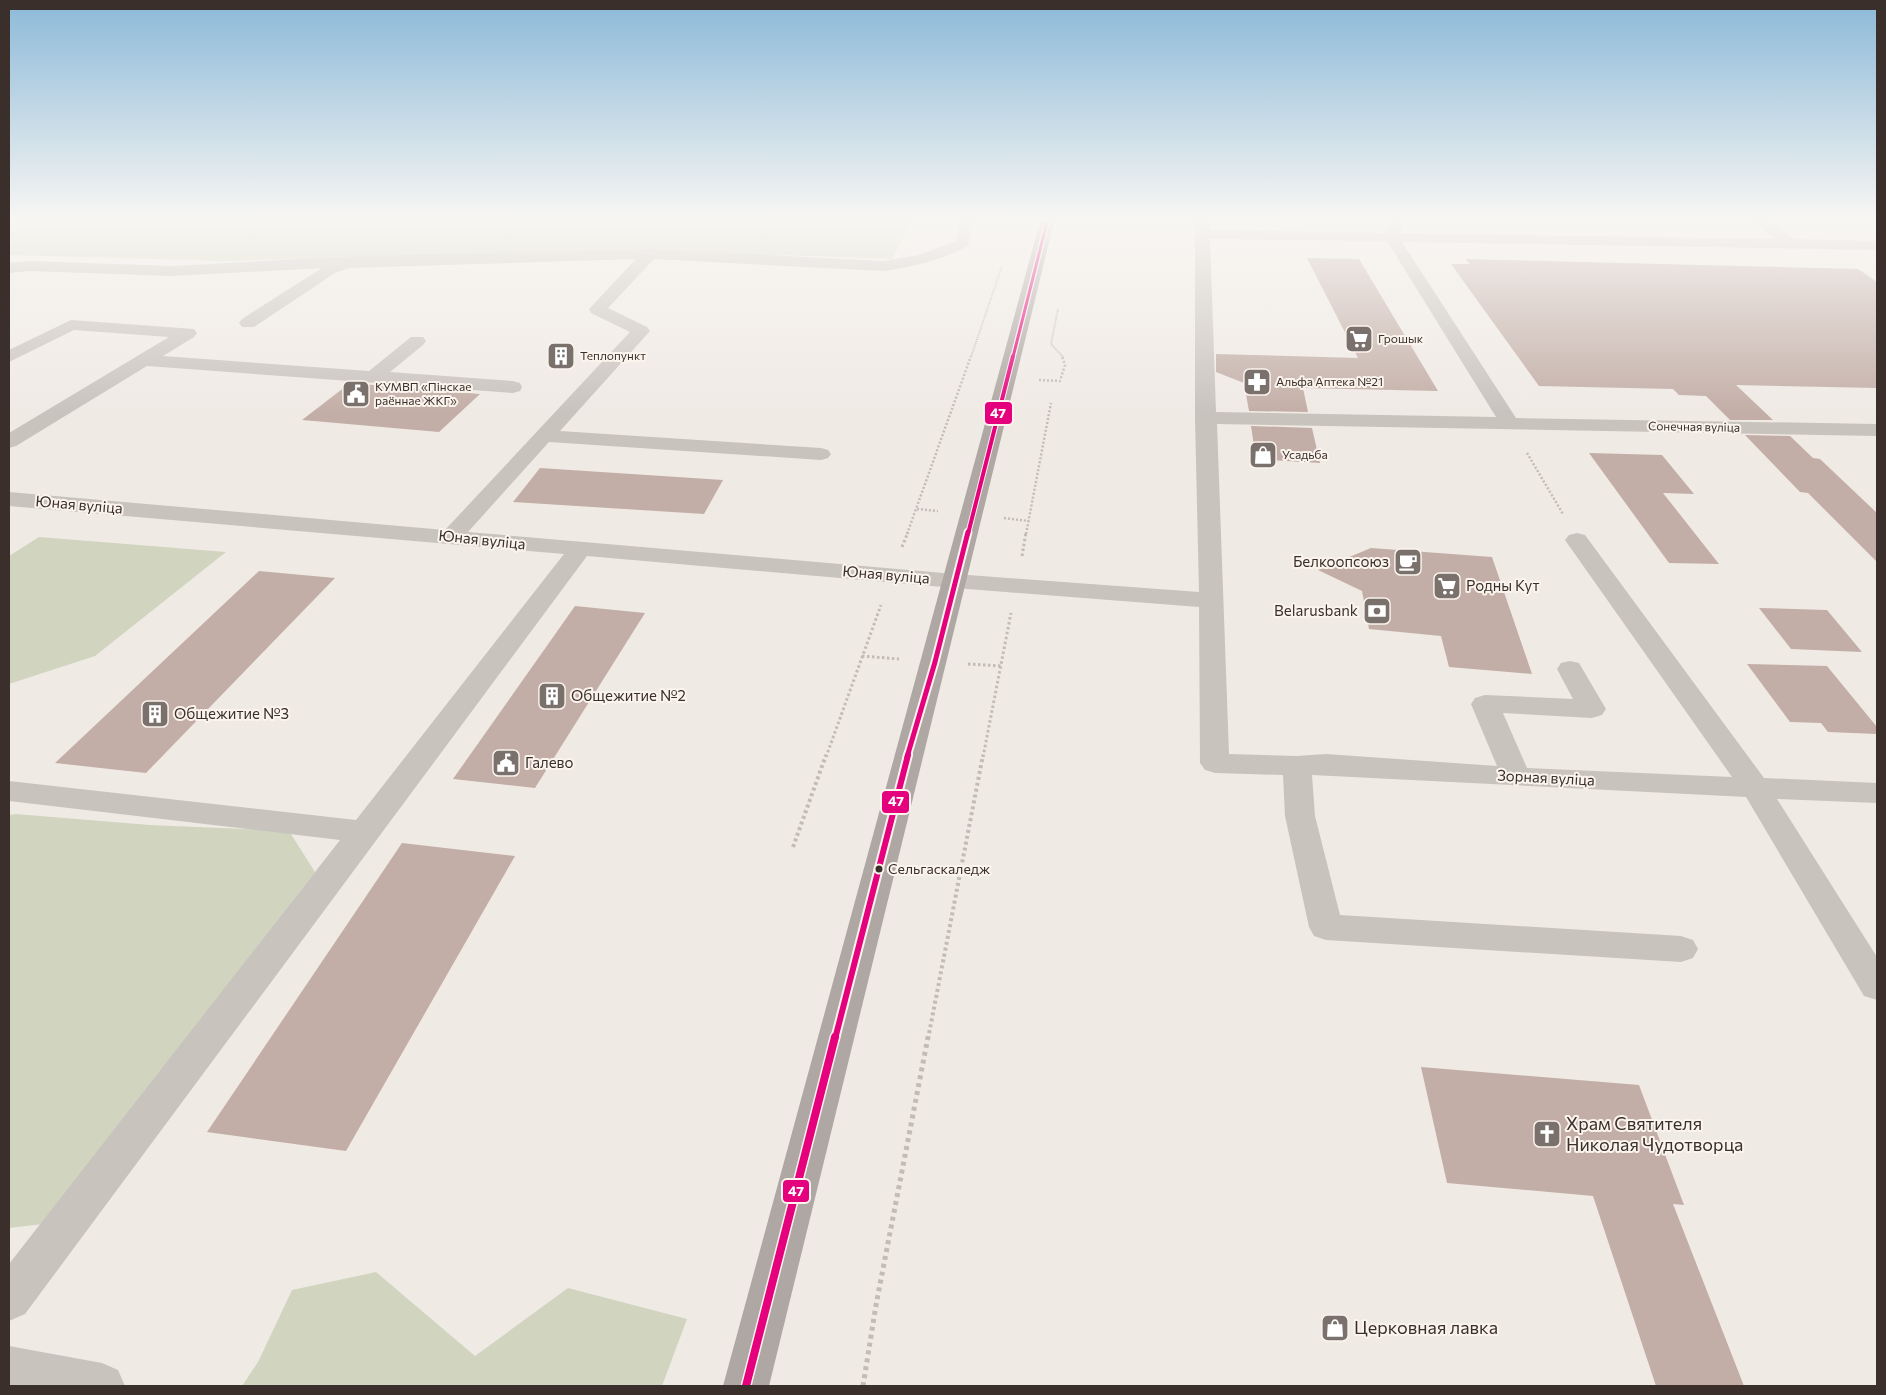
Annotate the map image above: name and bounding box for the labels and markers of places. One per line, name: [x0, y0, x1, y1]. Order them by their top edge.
supermarket icon: Грошык: [1344, 324, 1374, 354]
place label: Грошык: [1378, 331, 1424, 345]
building icon: Теплопункт: [546, 341, 576, 371]
place label: Теплопункт: [580, 348, 646, 362]
pharmacy icon: Альфа Аптека №21: [1242, 367, 1272, 397]
place label: Альфа Аптека №21: [1276, 374, 1383, 388]
public building icon: КУМВП «Пінскае раённае ЖКГ»: [341, 379, 371, 409]
place label: КУМВП «Пінскае раённае ЖКГ»: [375, 379, 472, 407]
shop icon: Усадьба: [1248, 440, 1278, 470]
place label: Усадьба: [1282, 447, 1328, 461]
cafe icon: Белкоопсоюз: [1393, 547, 1423, 577]
place label: Белкоопсоюз: [1293, 552, 1389, 570]
supermarket icon: Родны Кут: [1432, 571, 1462, 601]
place label: Родны Кут: [1466, 576, 1539, 594]
bank icon: Belarusbank: [1362, 596, 1392, 626]
place label: Belarusbank: [1274, 601, 1358, 619]
building icon: Общежитие №2: [537, 681, 567, 711]
place label: Общежитие №2: [571, 686, 686, 704]
building icon: Общежитие №3: [140, 699, 170, 729]
place label: Общежитие №3: [174, 704, 289, 722]
public building icon: Галево: [491, 748, 521, 778]
place label: Галево: [525, 753, 573, 771]
place label: Сельгаскаледж: [888, 860, 990, 877]
marker: Сельгаскаледж: [874, 864, 884, 874]
place label: Храм Святителя Николая Чудотворца: [1566, 1112, 1743, 1155]
church icon: Храм Святителя Николая Чудотворца: [1532, 1119, 1562, 1149]
shop icon: Церковная лавка: [1320, 1313, 1350, 1343]
place label: Церковная лавка: [1354, 1316, 1498, 1338]

